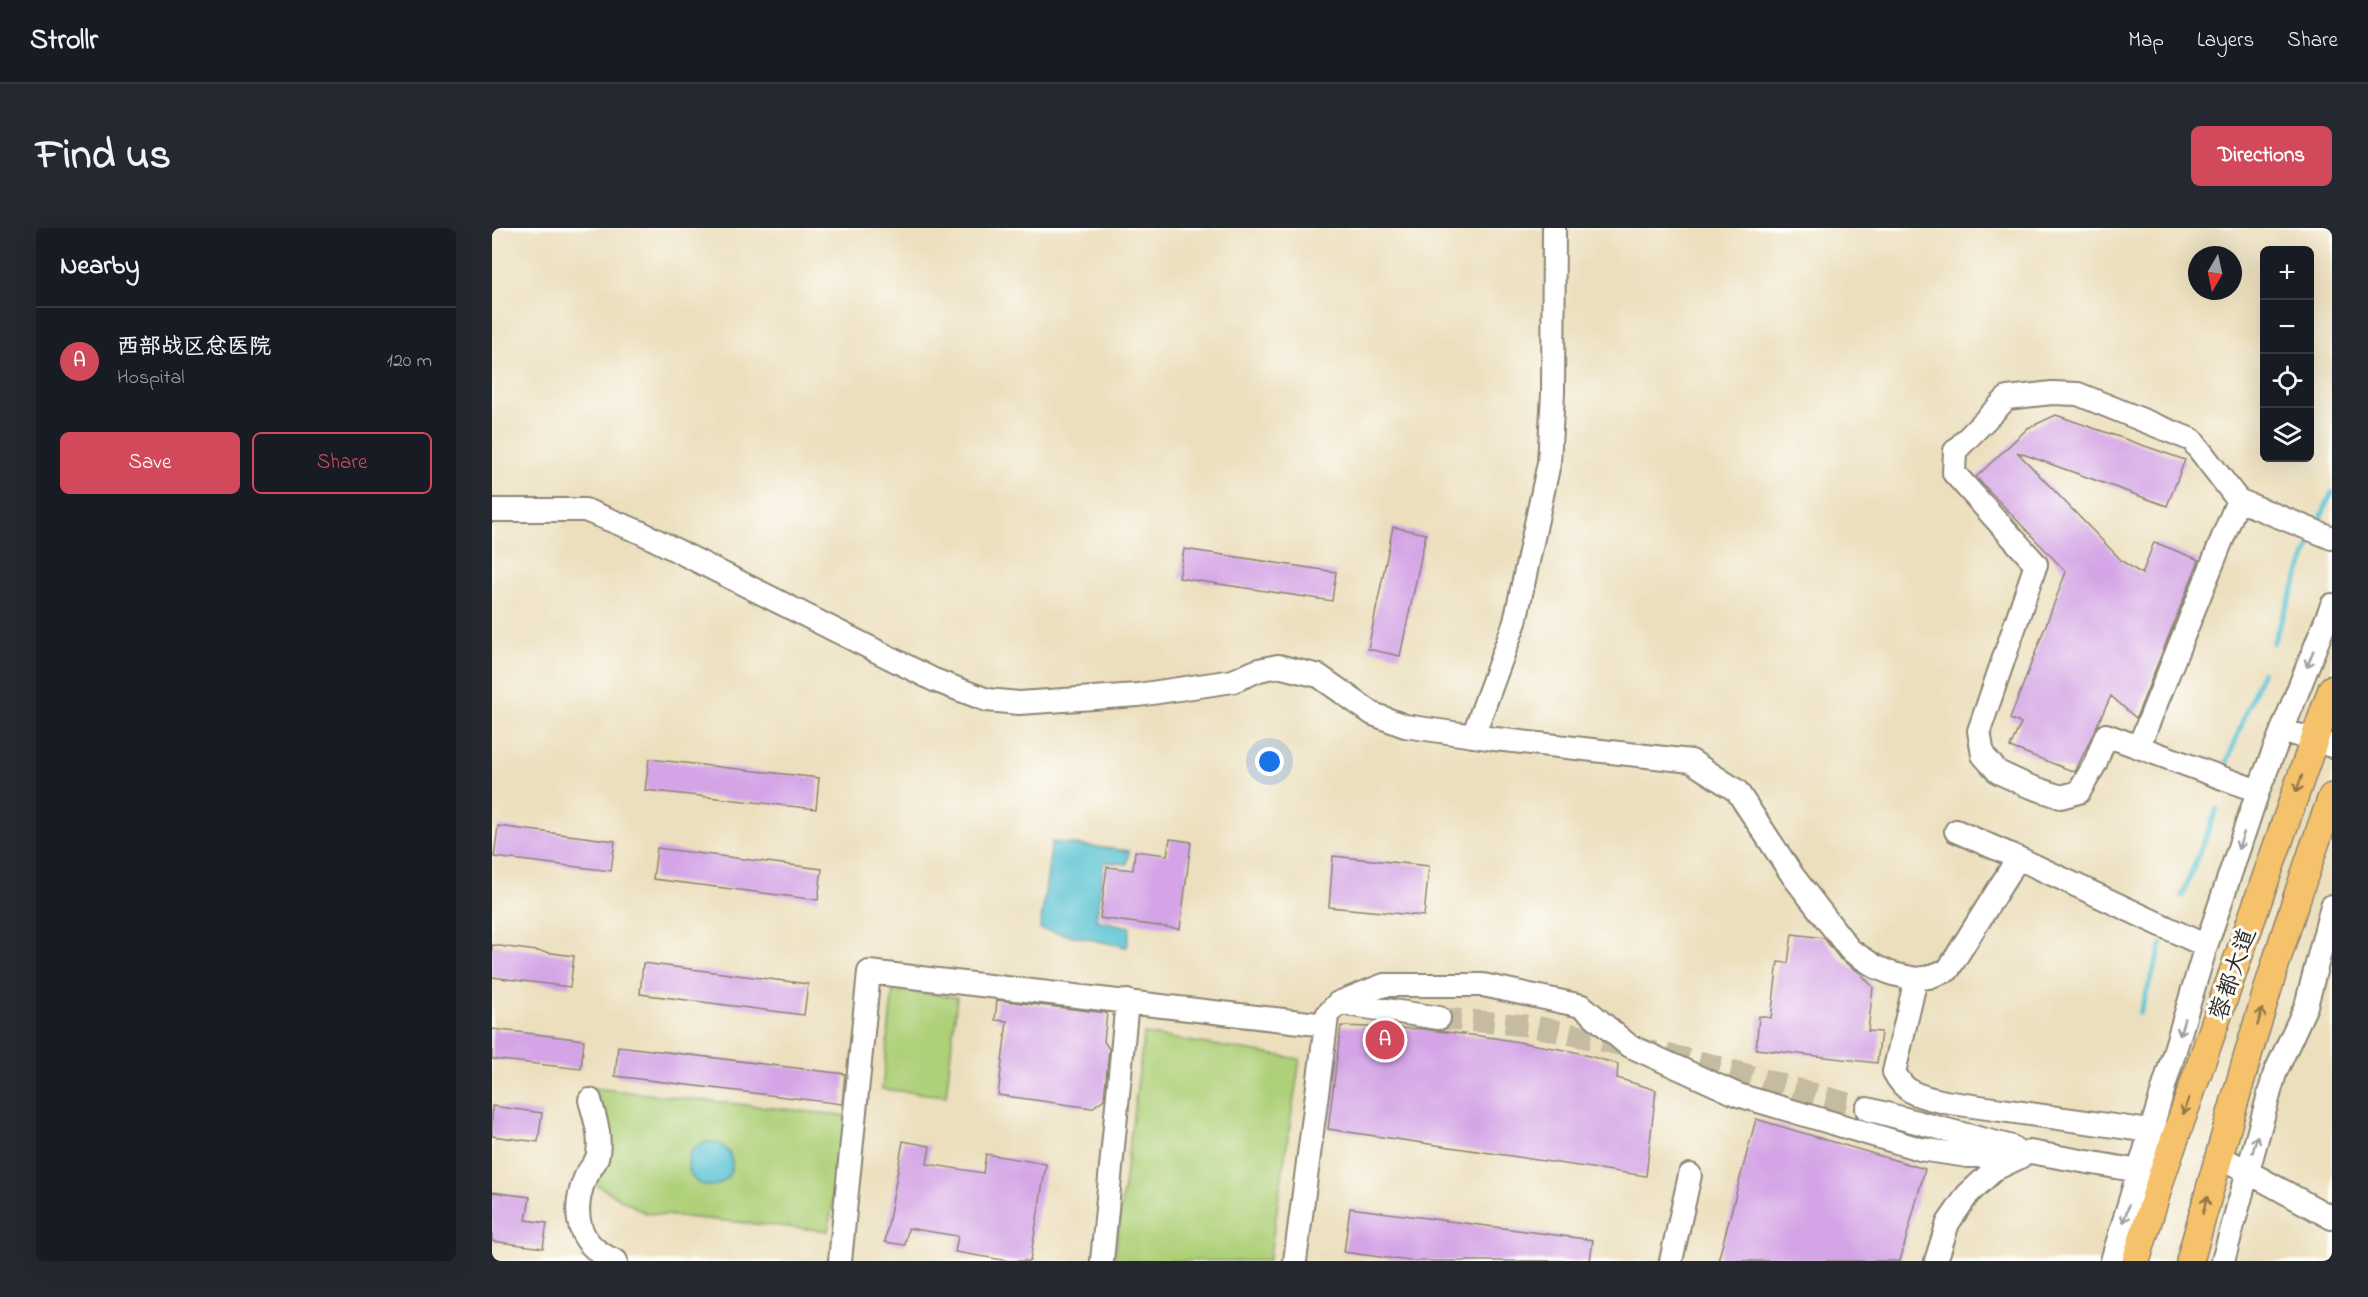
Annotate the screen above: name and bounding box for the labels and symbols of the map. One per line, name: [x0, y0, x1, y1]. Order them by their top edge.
north arrow: [2188, 246, 2242, 300]
one-way arrow: [2304, 649, 2315, 668]
your location: [1255, 747, 1284, 776]
one-way arrow: [2292, 774, 2303, 792]
one-way arrow: [2235, 831, 2246, 850]
street label: 蓉都大道: [2202, 924, 2267, 1026]
one-way arrow: [2255, 1008, 2266, 1027]
one-way arrow: [2176, 1017, 2187, 1036]
pin: A: [1366, 1018, 1404, 1062]
one-way arrow: [2179, 1096, 2190, 1115]
one-way arrow: [2250, 1135, 2262, 1154]
one-way arrow: [2200, 1195, 2211, 1214]
one-way arrow: [2120, 1204, 2131, 1223]

